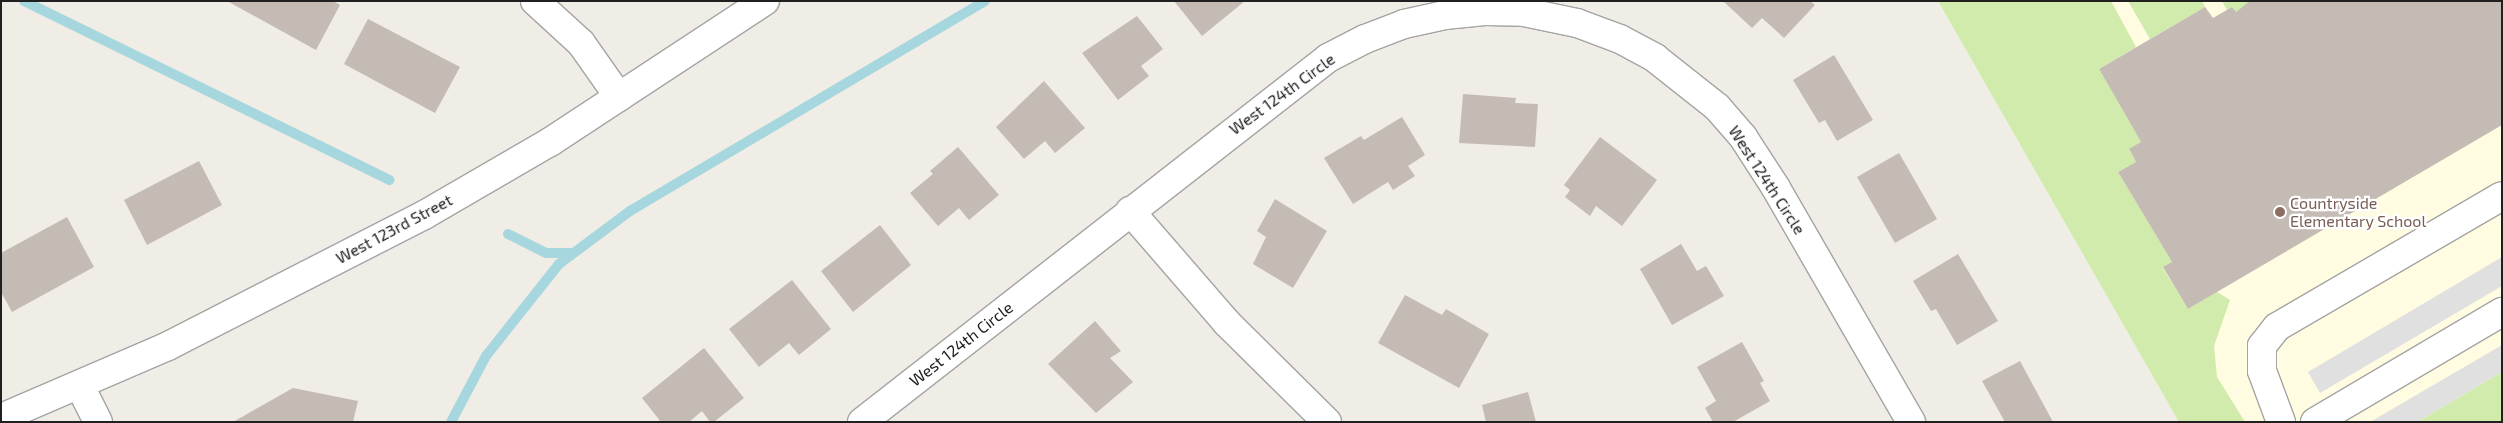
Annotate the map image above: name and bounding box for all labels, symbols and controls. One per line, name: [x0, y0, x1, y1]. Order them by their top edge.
street label: West 124th Circle: [1225, 49, 1339, 139]
street label: West 124th Circle: [1725, 122, 1809, 238]
street label: West 123rd Street: [333, 190, 455, 268]
place label: Countryside Elementary School: [2290, 193, 2427, 231]
marker: Countryside Elementary School: [2274, 206, 2286, 218]
street label: West 124th Circle: [905, 298, 1017, 390]

